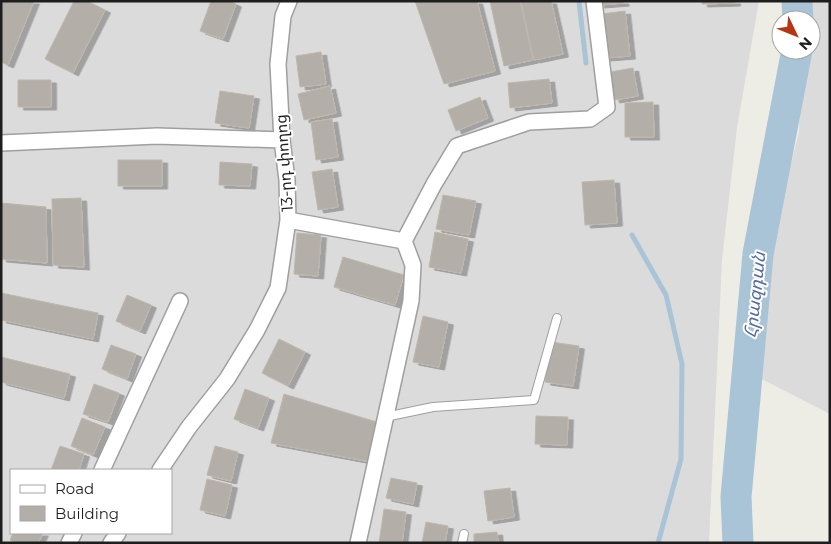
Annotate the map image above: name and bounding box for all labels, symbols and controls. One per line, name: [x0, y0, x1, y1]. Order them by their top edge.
north arrow: [771, 10, 821, 60]
text: N: [795, 34, 816, 54]
street label: 13-րդ փողոց: [271, 114, 297, 212]
water label: Հրազդան: [740, 250, 771, 339]
legend: [10, 469, 172, 534]
text: Road: [55, 479, 94, 498]
text: Building: [55, 504, 119, 523]

